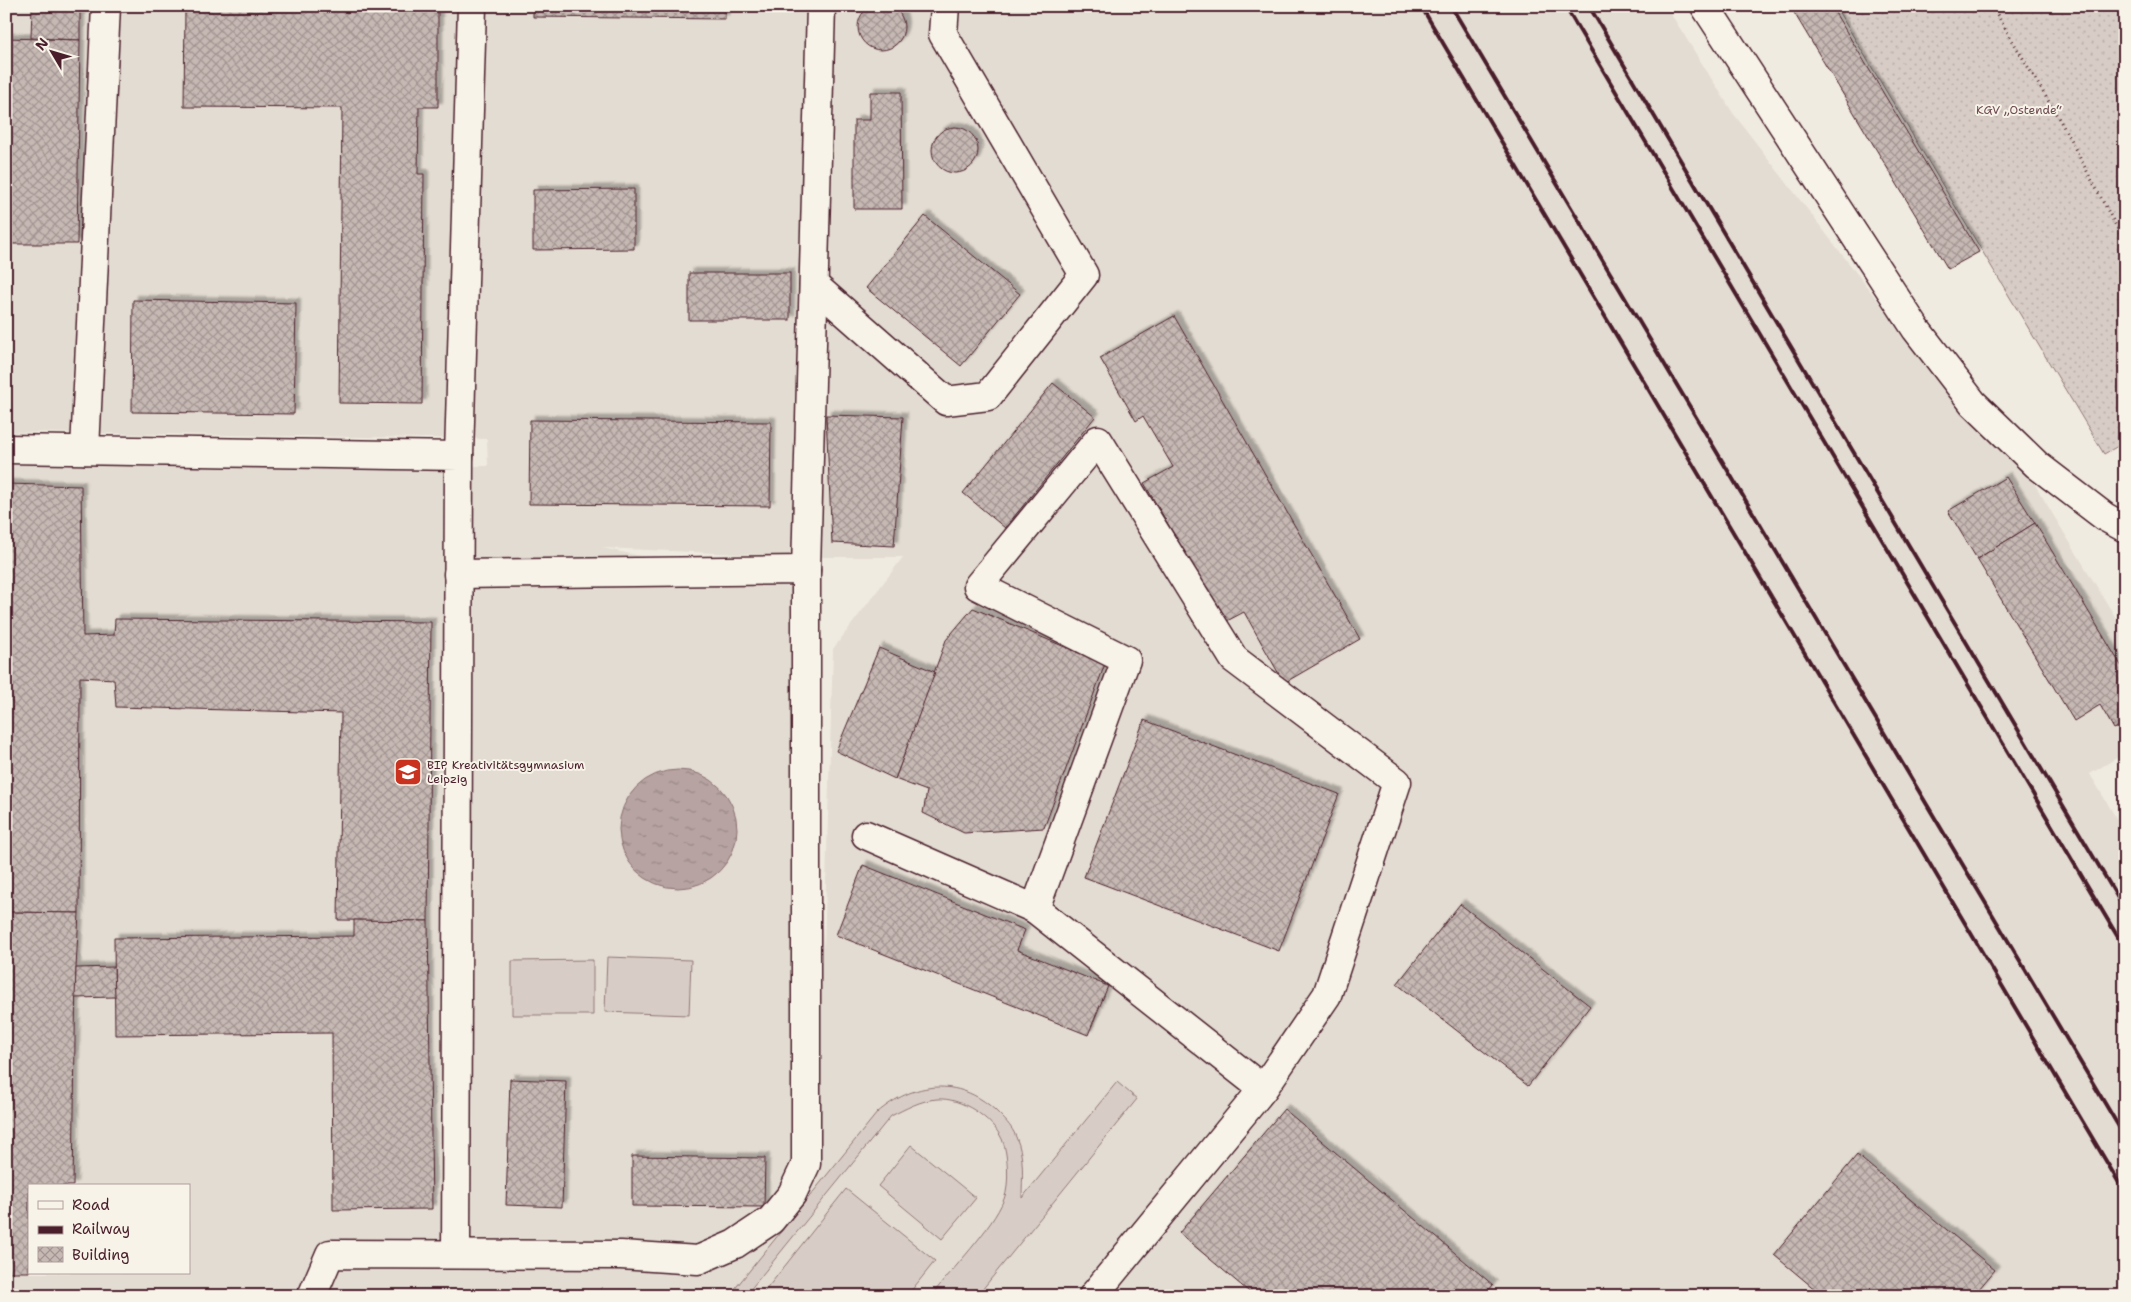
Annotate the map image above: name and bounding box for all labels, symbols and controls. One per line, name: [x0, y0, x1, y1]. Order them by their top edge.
north arrow: [28, 28, 78, 78]
text: N: [31, 34, 52, 54]
park label: KGV „Ostende“: [1976, 102, 2062, 118]
school or university icon: BIP Kreativitätsgymnasium Leipzig: [393, 757, 423, 787]
place label: BIP Kreativitätsgymnasium Leipzig: [427, 757, 584, 787]
legend: [28, 1184, 190, 1274]
text: Road: [72, 1195, 110, 1215]
text: Railway: [72, 1219, 130, 1239]
text: Building: [72, 1245, 129, 1265]

